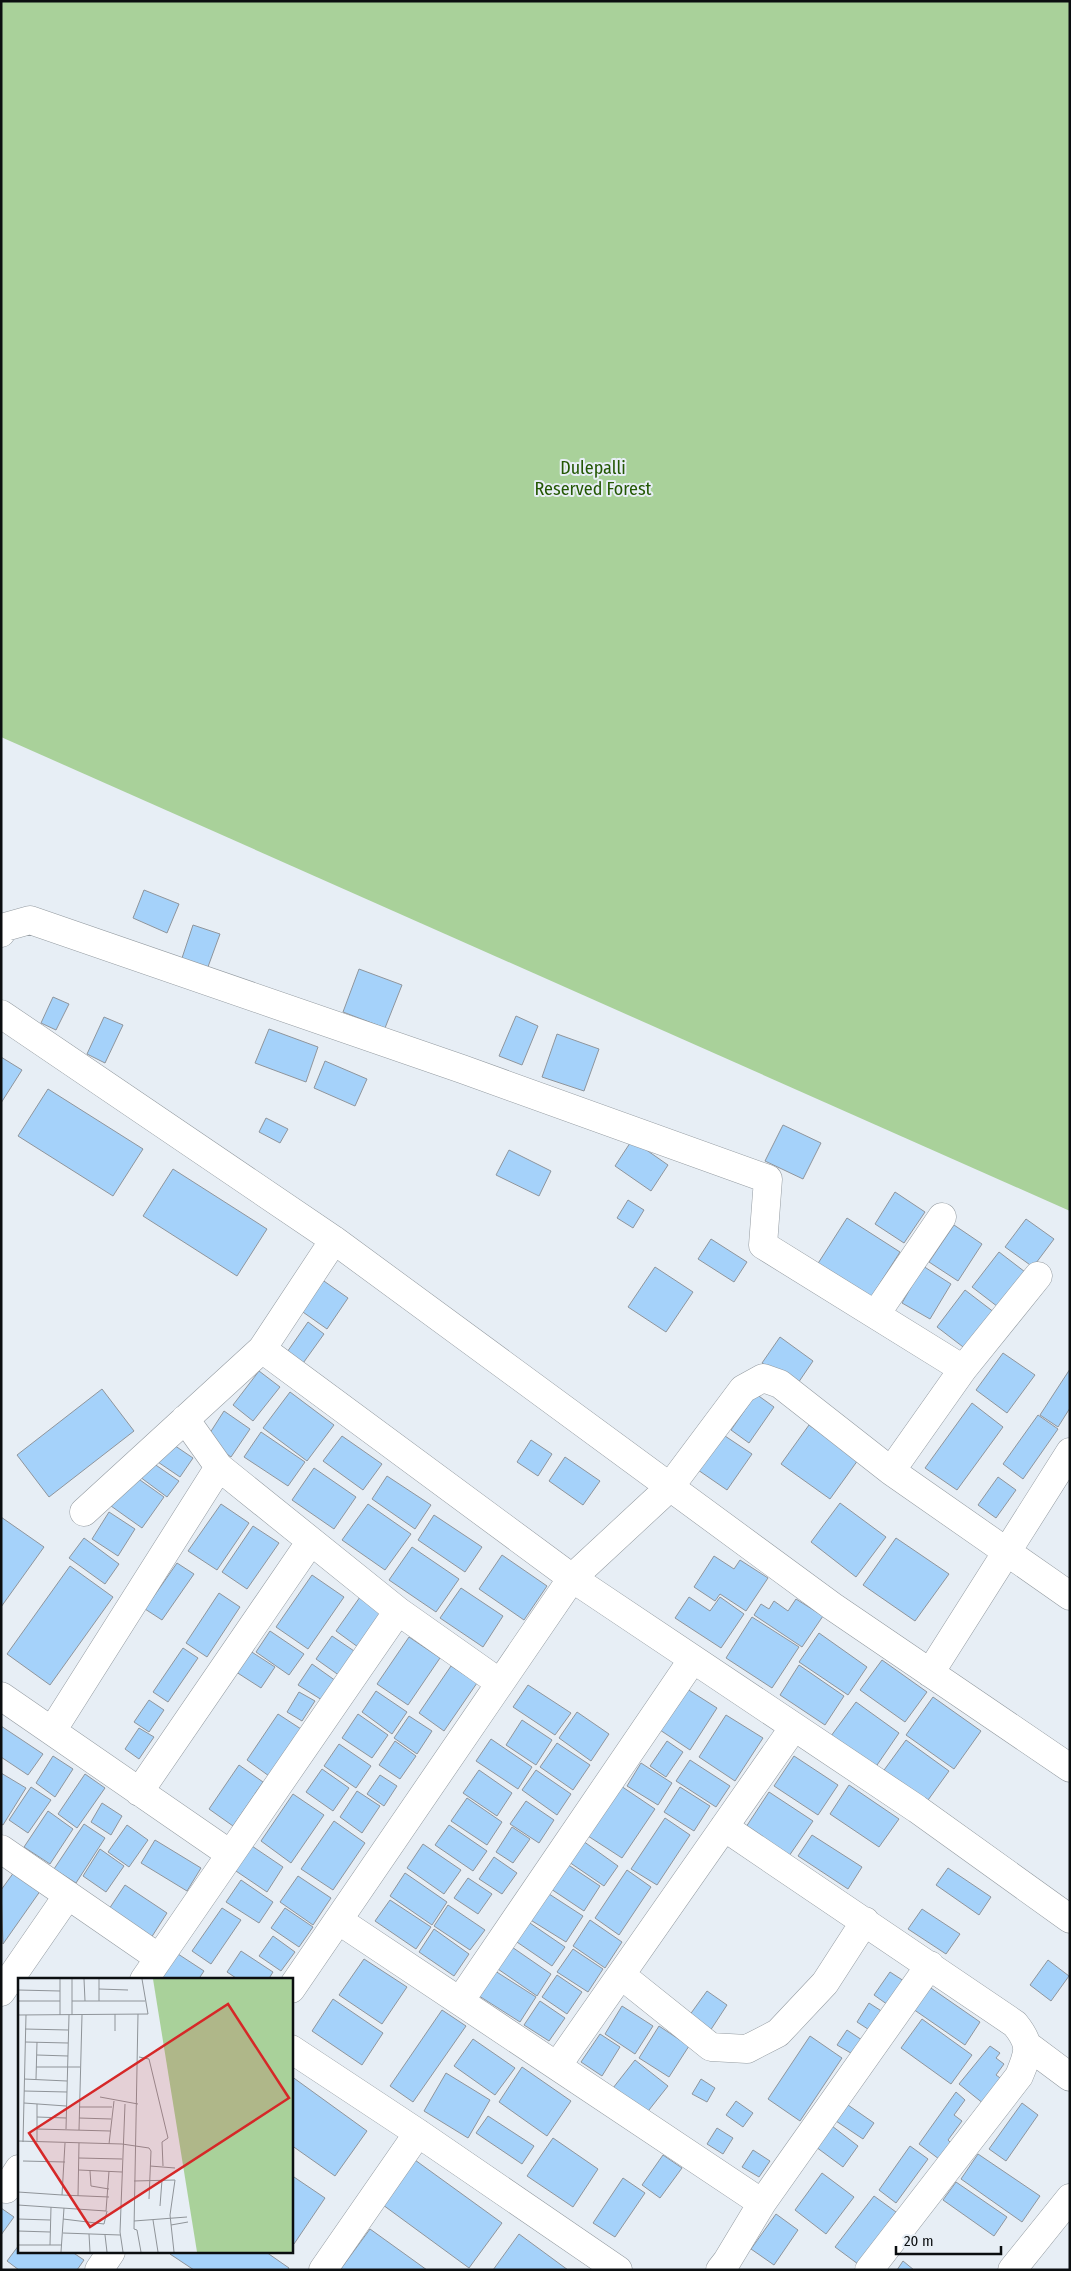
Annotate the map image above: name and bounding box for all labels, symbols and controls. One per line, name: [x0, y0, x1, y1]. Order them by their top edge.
park label: Dulepalli Reserved Forest: [535, 457, 652, 500]
inset map: [18, 1978, 292, 2254]
scale bar: [896, 2224, 1001, 2256]
text: 20 m: [904, 2232, 934, 2250]

